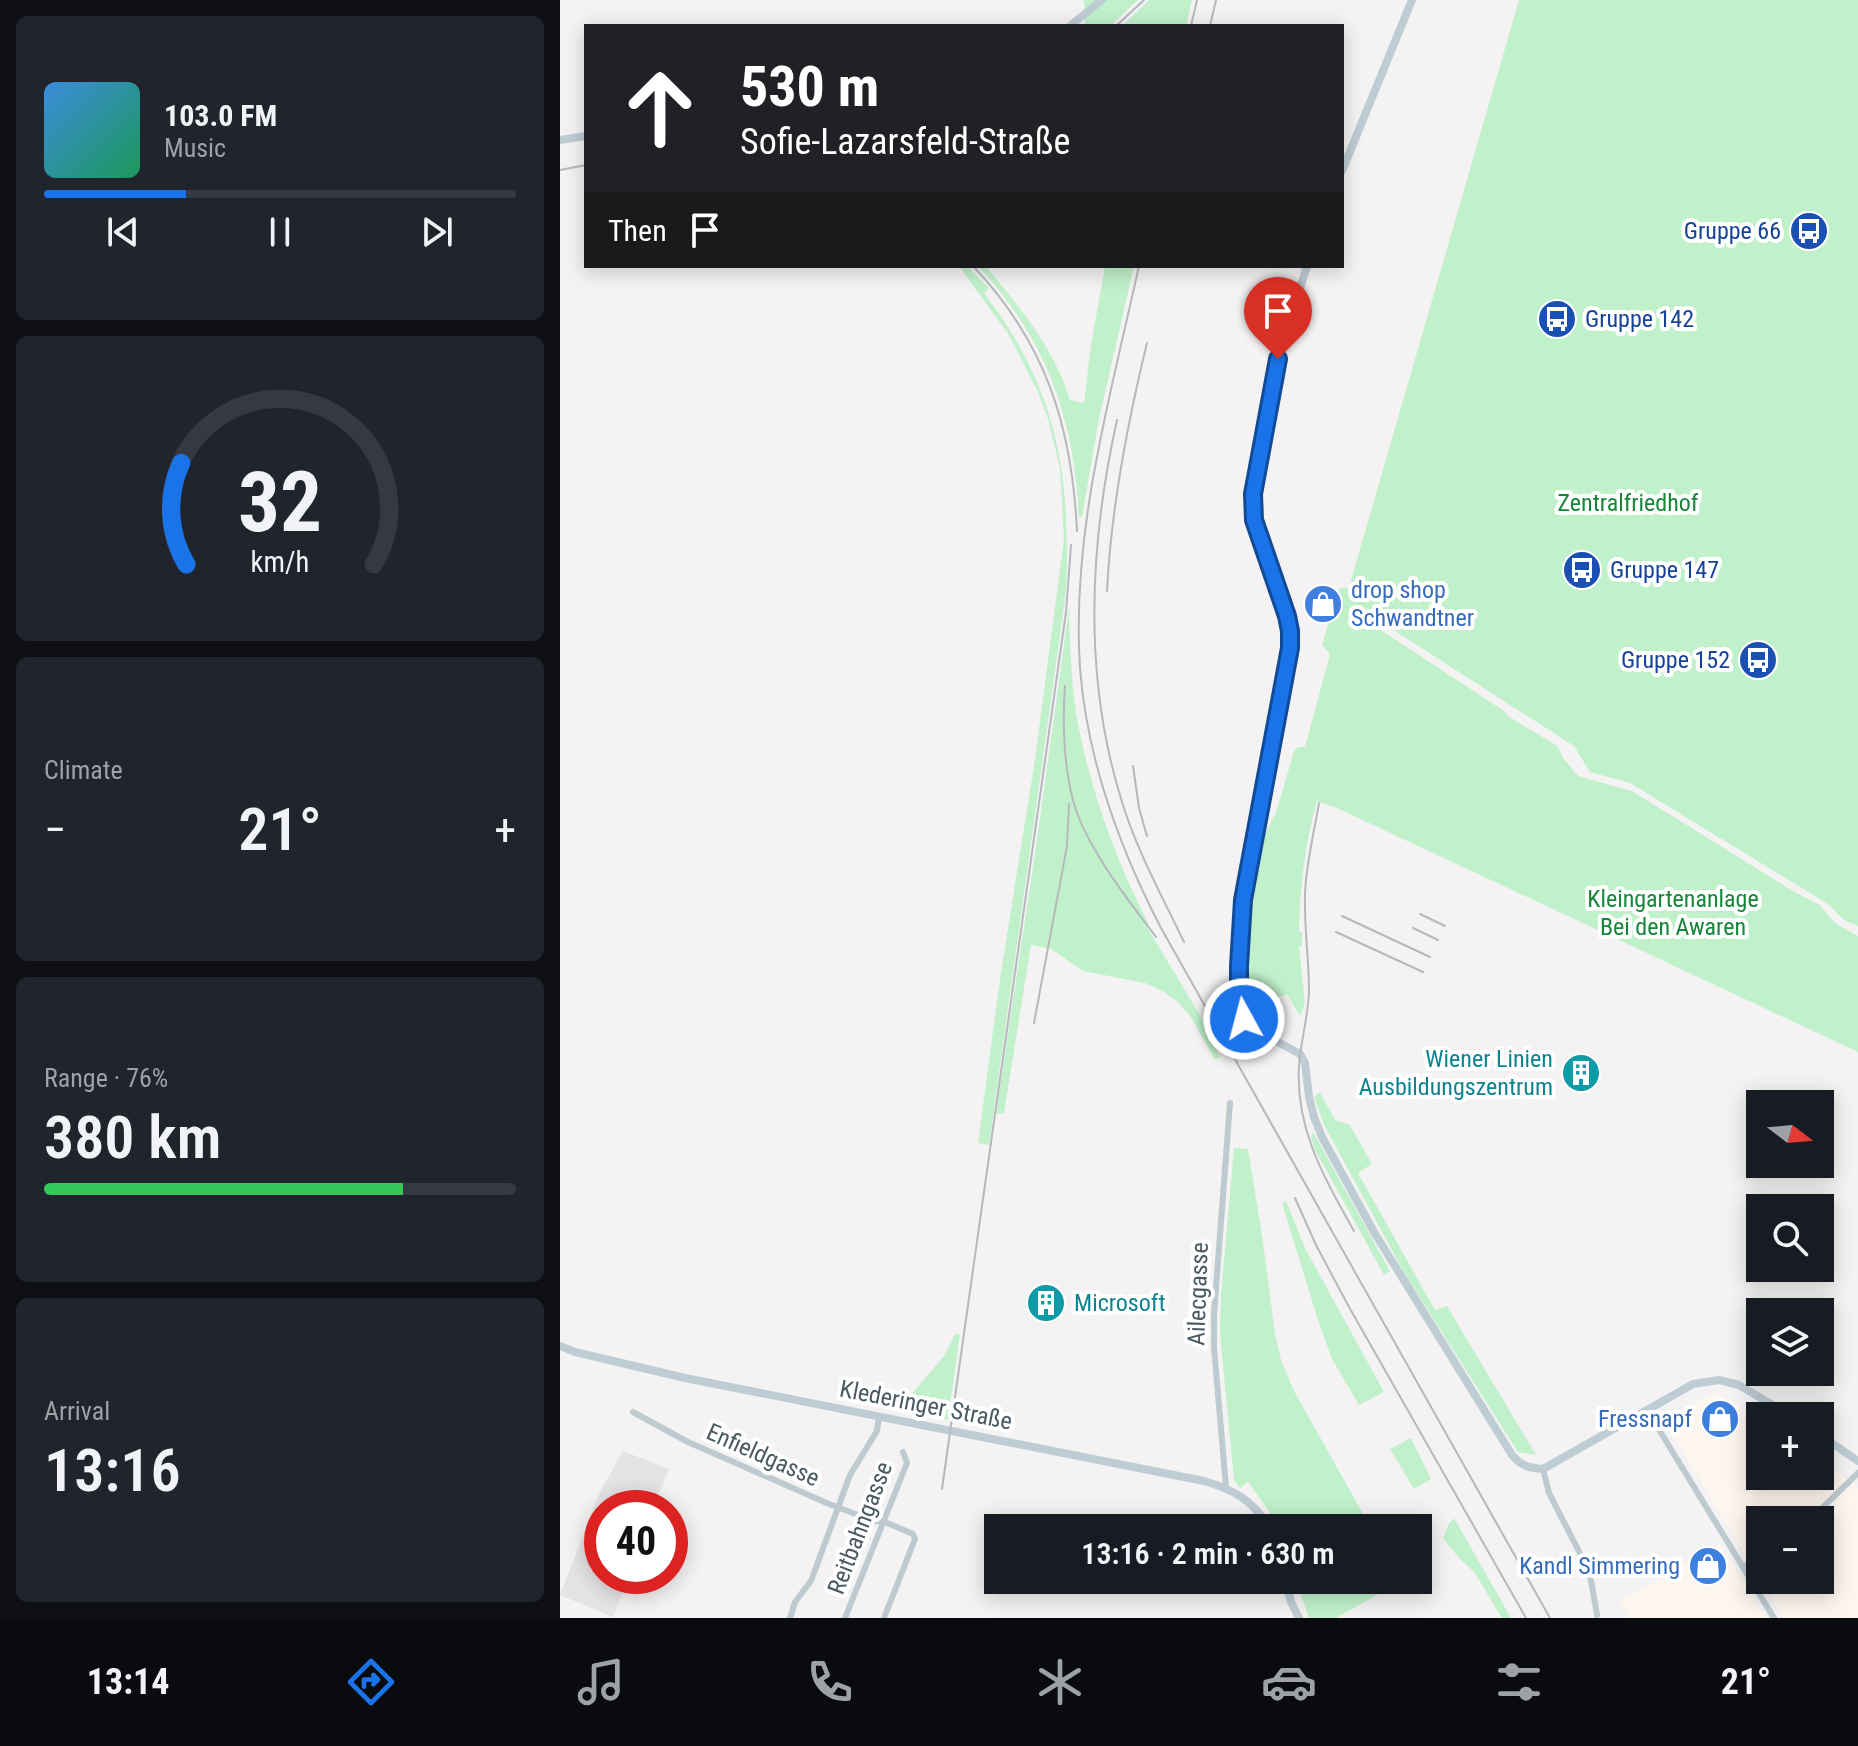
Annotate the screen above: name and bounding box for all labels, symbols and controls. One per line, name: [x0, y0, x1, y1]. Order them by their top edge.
text: 530 m: [740, 54, 879, 120]
icon: ahead: [608, 56, 712, 160]
text: 103.0 FM: [164, 98, 277, 133]
text: Sofie-Lazarsfeld-Straße: [740, 121, 1070, 163]
text: Music: [164, 133, 226, 163]
icon: arrive: [683, 208, 727, 252]
icon: previous: [101, 210, 145, 254]
icon: pause: [258, 210, 302, 254]
icon: next: [415, 210, 459, 254]
bus stop icon: Gruppe 66: [1788, 210, 1830, 252]
text: Then: [608, 213, 667, 248]
place label: Gruppe 66: [1684, 217, 1781, 245]
pin: [1244, 277, 1312, 359]
icon: arrive: [1256, 289, 1300, 333]
bus stop icon: Gruppe 142: [1536, 298, 1578, 340]
place label: Gruppe 142: [1585, 305, 1694, 333]
text: 32: [238, 453, 322, 550]
park label: Zentralfriedhof: [1558, 489, 1699, 517]
text: km/h: [251, 545, 309, 579]
bus stop icon: Gruppe 147: [1561, 549, 1603, 591]
place label: Gruppe 147: [1610, 556, 1719, 584]
place label: drop shop Schwandtner: [1351, 576, 1474, 632]
shop icon: drop shop Schwandtner: [1302, 583, 1344, 625]
bus stop icon: Gruppe 152: [1737, 639, 1779, 681]
place label: Gruppe 152: [1621, 646, 1730, 674]
text: Climate: [44, 755, 123, 785]
text: 21°: [238, 794, 322, 865]
text: −: [44, 804, 66, 856]
text: +: [494, 804, 516, 856]
park label: Kleingartenanlage Bei den Awaren: [1587, 885, 1759, 941]
position arrow: [1202, 977, 1286, 1061]
place label: Wiener Linien Ausbildungszentrum: [1359, 1045, 1553, 1101]
building icon: Wiener Linien Ausbildungszentrum: [1560, 1052, 1602, 1094]
text: Range · 76%: [44, 1063, 168, 1093]
north arrow: [1746, 1090, 1834, 1178]
map controls: [1746, 1090, 1834, 1594]
text: 380 km: [44, 1102, 221, 1173]
button: search: [1746, 1194, 1834, 1282]
street label: Ailecgasse: [1182, 1242, 1214, 1346]
building icon: Microsoft: [1025, 1282, 1067, 1324]
place label: Microsoft: [1074, 1289, 1166, 1317]
button: layers: [1746, 1298, 1834, 1386]
street label: Klederinger Straße: [837, 1375, 1015, 1435]
text: Arrival: [44, 1396, 110, 1426]
shop icon: Fressnapf: [1699, 1398, 1741, 1440]
button: +: [1746, 1402, 1834, 1490]
place label: Fressnapf: [1598, 1405, 1692, 1433]
street label: Enfieldgasse: [702, 1418, 824, 1492]
text: 13:16: [44, 1435, 181, 1506]
street label: Reitbahngasse: [822, 1458, 898, 1598]
speed limit sign: 40: [584, 1490, 688, 1594]
button: −: [1746, 1506, 1834, 1594]
text: 13:16 · 2 min · 630 m: [1081, 1536, 1335, 1571]
shop icon: Kandl Simmering: [1687, 1545, 1729, 1587]
place label: Kandl Simmering: [1519, 1552, 1680, 1580]
icon: directions: [343, 1654, 399, 1710]
icon: music: [573, 1654, 629, 1710]
icon: phone: [802, 1654, 858, 1710]
icon: climate: [1032, 1654, 1088, 1710]
icon: car: [1261, 1654, 1317, 1710]
icon: filters: [1491, 1654, 1547, 1710]
text: 13:14: [87, 1661, 169, 1703]
text: 21°: [1721, 1661, 1771, 1703]

